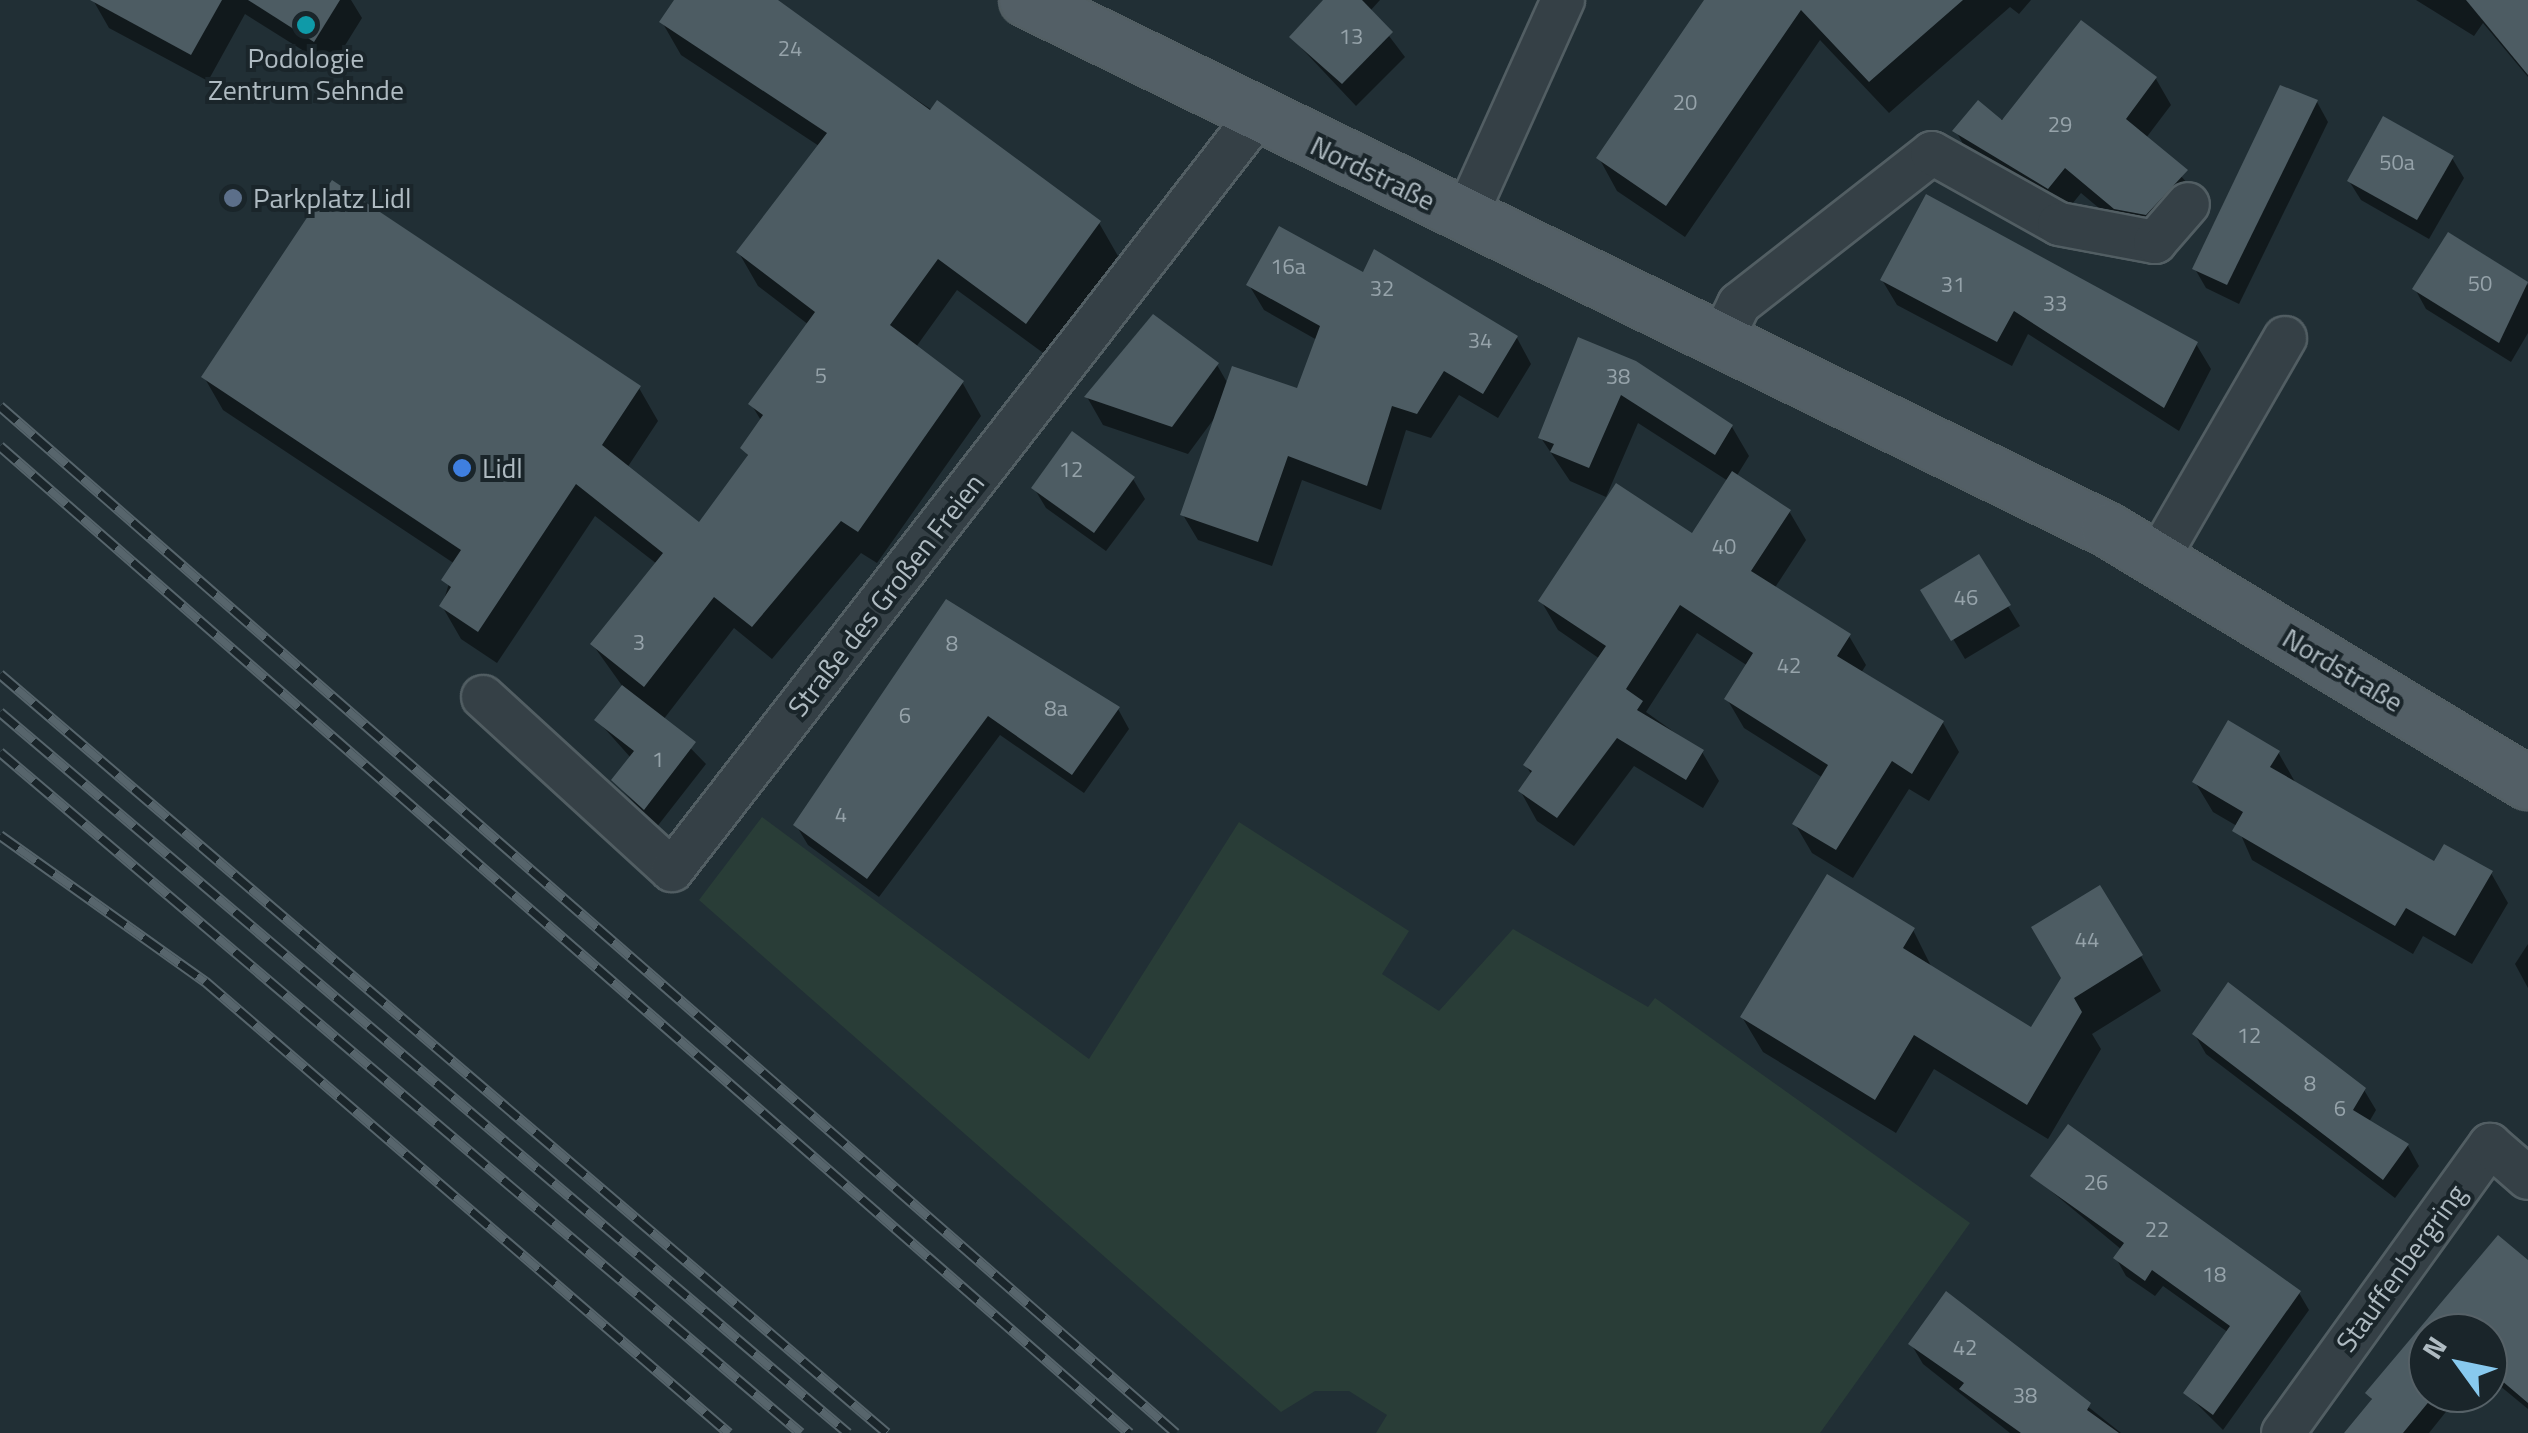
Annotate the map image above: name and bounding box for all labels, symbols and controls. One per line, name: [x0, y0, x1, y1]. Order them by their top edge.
marker: Podologie Zentrum Sehnde: [295, 14, 317, 36]
house number: 13: [1339, 24, 1363, 50]
house number: 24: [778, 36, 802, 62]
place label: Podologie Zentrum Sehnde: [208, 41, 404, 107]
house number: 20: [1673, 90, 1697, 116]
house number: 29: [2048, 112, 2072, 138]
street label: Nordstraße: [1305, 128, 1441, 218]
house number: 50a: [2379, 150, 2415, 176]
place label: Parkplatz Lidl: [253, 181, 411, 215]
marker: Parkplatz Lidl: [222, 187, 244, 209]
house number: 16a: [1270, 254, 1306, 280]
house number: 50: [2468, 271, 2492, 297]
house number: 31: [1941, 272, 1965, 298]
house number: 32: [1370, 276, 1394, 302]
house number: 33: [2043, 291, 2067, 317]
house number: 34: [1468, 328, 1492, 354]
house number: 5: [815, 363, 827, 389]
house number: 38: [1606, 364, 1630, 390]
place label: Lidl: [482, 451, 523, 485]
marker: Lidl: [451, 457, 473, 479]
house number: 12: [1059, 457, 1083, 483]
street label: Straße des Großen Freien: [781, 467, 991, 723]
house number: 40: [1712, 534, 1736, 560]
house number: 46: [1954, 585, 1978, 611]
street label: Nordstraße: [2277, 621, 2409, 719]
house number: 3: [633, 630, 645, 656]
house number: 8: [946, 631, 958, 657]
house number: 42: [1777, 653, 1801, 679]
house number: 8a: [1044, 696, 1068, 722]
house number: 6: [899, 703, 911, 729]
house number: 1: [652, 747, 664, 773]
house number: 4: [835, 802, 847, 828]
house number: 44: [2075, 927, 2099, 953]
house number: 12: [2237, 1023, 2261, 1049]
house number: 8: [2304, 1071, 2316, 1097]
house number: 6: [2334, 1096, 2346, 1122]
house number: 26: [2084, 1170, 2108, 1196]
street label: Stauffenbergring: [2329, 1178, 2473, 1358]
house number: 22: [2145, 1217, 2169, 1243]
house number: 18: [2202, 1262, 2226, 1288]
north arrow: [2408, 1313, 2508, 1413]
text: N: [2411, 1328, 2457, 1367]
house number: 42: [1953, 1335, 1977, 1361]
house number: 38: [2013, 1383, 2037, 1409]

